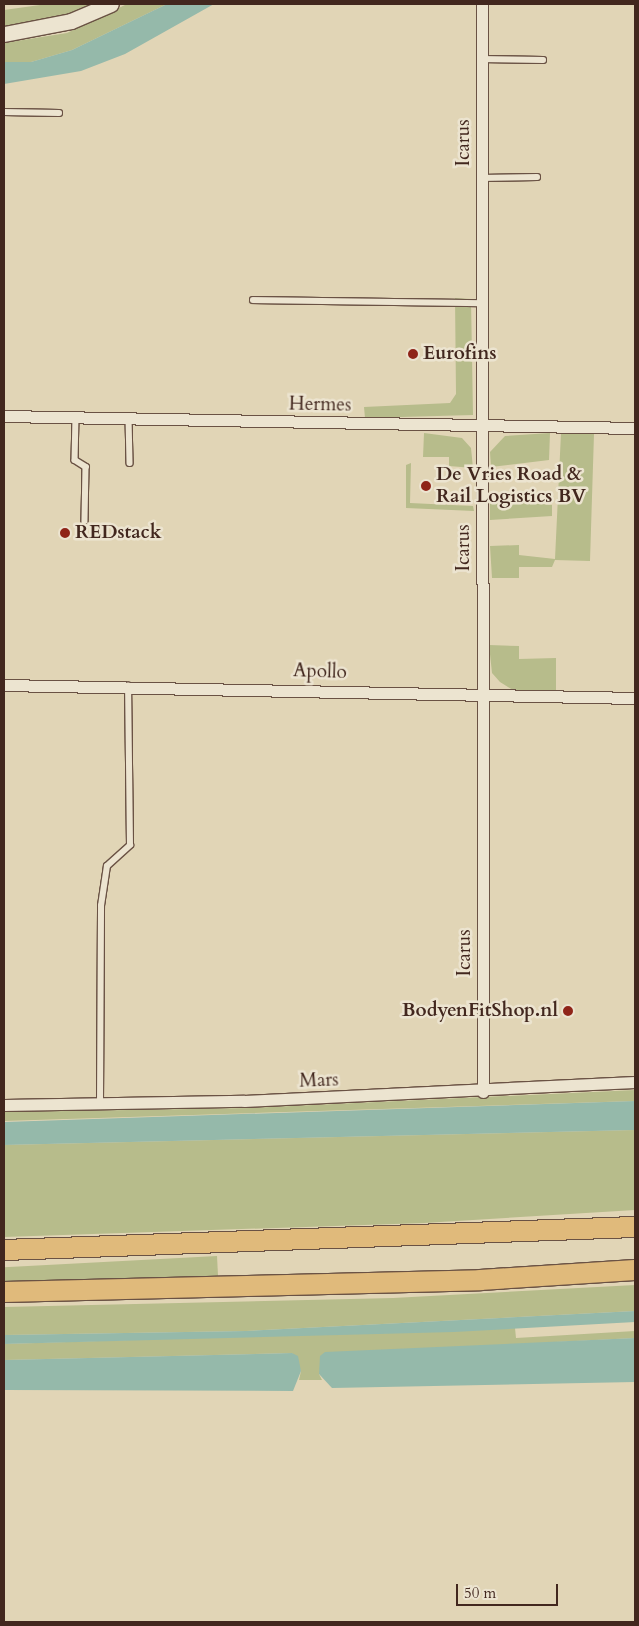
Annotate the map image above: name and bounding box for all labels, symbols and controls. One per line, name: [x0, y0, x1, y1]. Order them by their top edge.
street label: Icarus: [453, 119, 475, 167]
place label: Eurofins: [423, 343, 497, 365]
marker: Eurofins: [407, 348, 419, 360]
street label: Hermes: [289, 393, 351, 417]
place label: De Vries Road & Rail Logistics BV: [436, 464, 586, 508]
marker: De Vries Road & Rail Logistics BV: [420, 480, 432, 492]
place label: REDstack: [75, 522, 162, 544]
street label: Icarus: [453, 524, 475, 572]
marker: REDstack: [59, 527, 71, 539]
street label: Apollo: [293, 660, 347, 684]
street label: Icarus: [454, 929, 476, 977]
place label: BodyenFitShop.nl: [402, 1000, 558, 1022]
marker: BodyenFitShop.nl: [562, 1005, 574, 1017]
street label: Mars: [299, 1069, 339, 1093]
scale bar: [459, 1574, 562, 1606]
text: 50 m: [464, 1583, 496, 1603]

